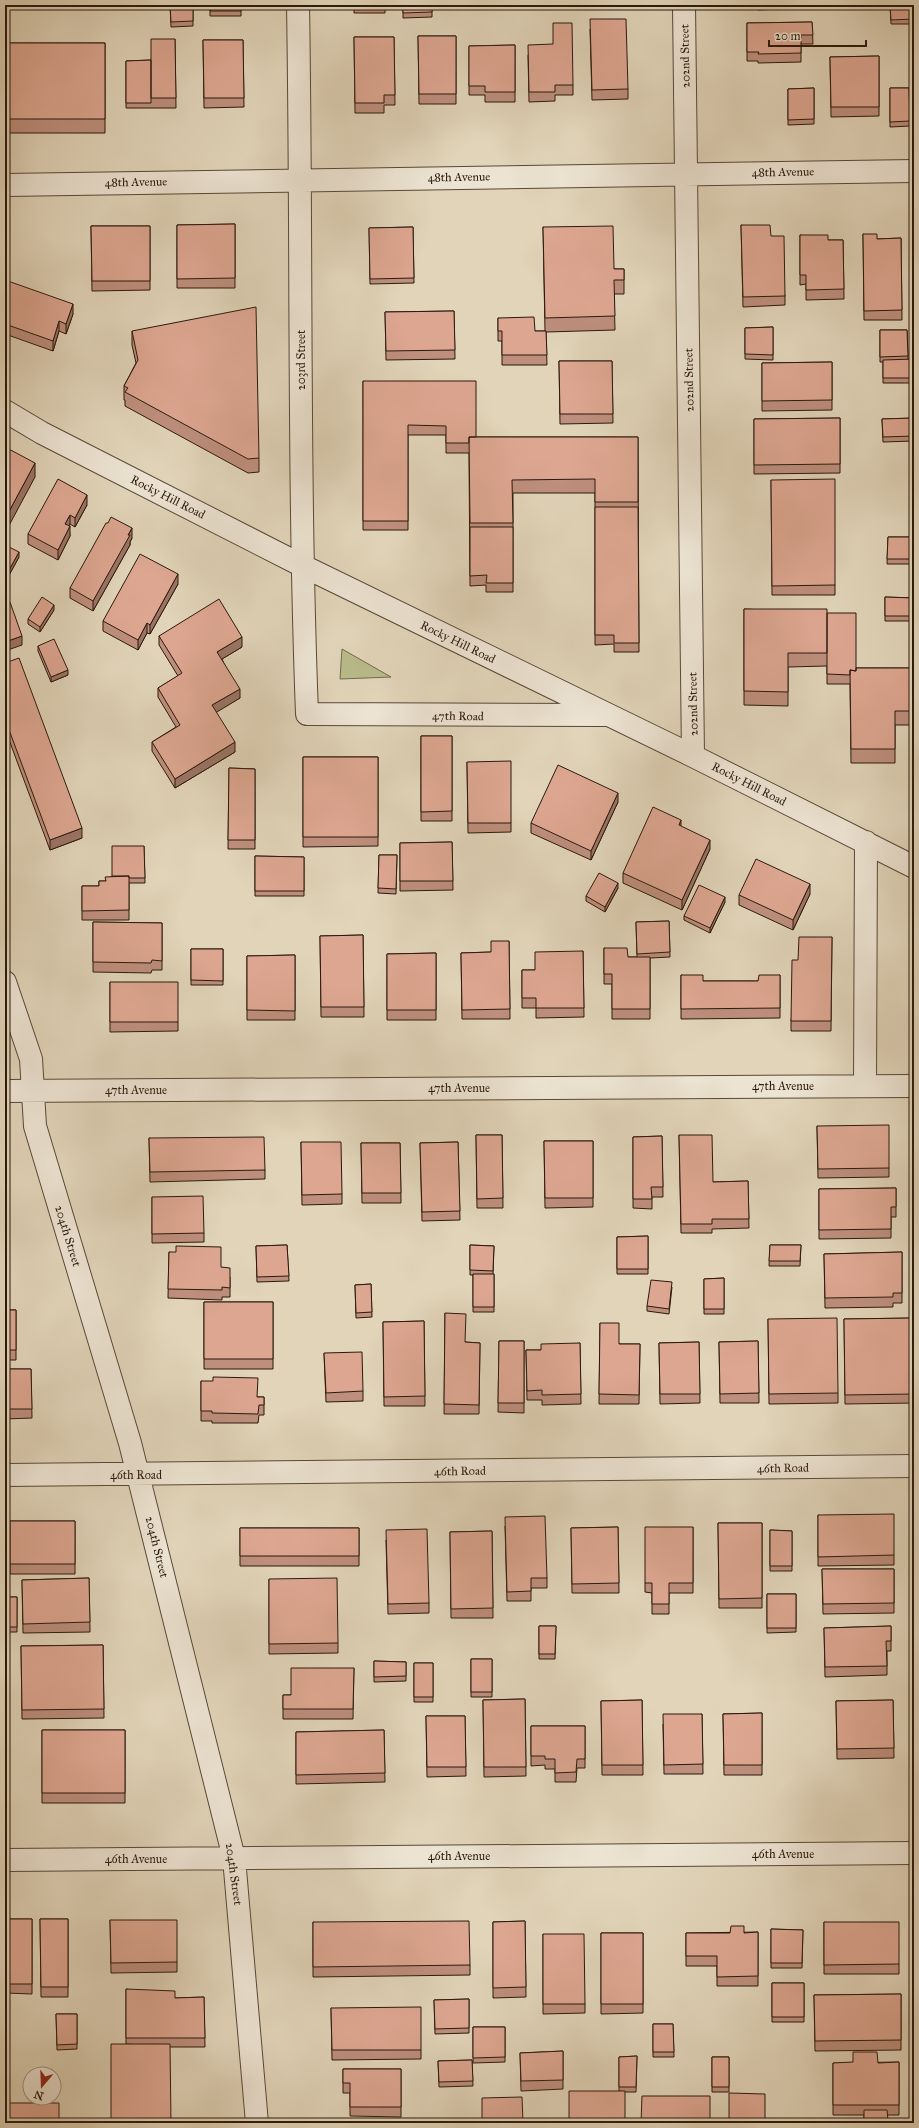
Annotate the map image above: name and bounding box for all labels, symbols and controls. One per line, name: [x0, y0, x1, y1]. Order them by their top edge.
scale bar: [769, 22, 866, 48]
street label: 202nd Street: [677, 23, 693, 88]
text: 20 m: [775, 29, 801, 43]
street label: 48th Avenue: [752, 164, 814, 180]
street label: 48th Avenue: [428, 169, 490, 185]
street label: 48th Avenue: [105, 174, 167, 190]
street label: 203rd Street: [294, 329, 308, 390]
street label: 202nd Street: [681, 347, 697, 412]
street label: Rocky Hill Road: [128, 472, 208, 522]
street label: Rocky Hill Road: [418, 618, 498, 666]
street label: 202nd Street: [685, 671, 701, 736]
street label: 47th Road: [432, 709, 484, 723]
street label: Rocky Hill Road: [709, 759, 789, 809]
street label: 47th Avenue: [752, 1079, 814, 1093]
street label: 47th Avenue: [428, 1081, 490, 1095]
street label: 47th Avenue: [105, 1083, 167, 1097]
street label: 204th Street: [52, 1204, 84, 1269]
street label: 46th Road: [757, 1461, 809, 1475]
street label: 46th Road: [434, 1464, 486, 1478]
street label: 46th Road: [110, 1468, 162, 1482]
street label: 204th Street: [143, 1515, 172, 1580]
street label: 204th Street: [223, 1842, 245, 1907]
street label: 46th Avenue: [752, 1847, 814, 1861]
street label: 46th Avenue: [428, 1849, 490, 1863]
street label: 46th Avenue: [105, 1852, 167, 1866]
north arrow: [22, 2066, 62, 2106]
text: N: [32, 2087, 45, 2103]

